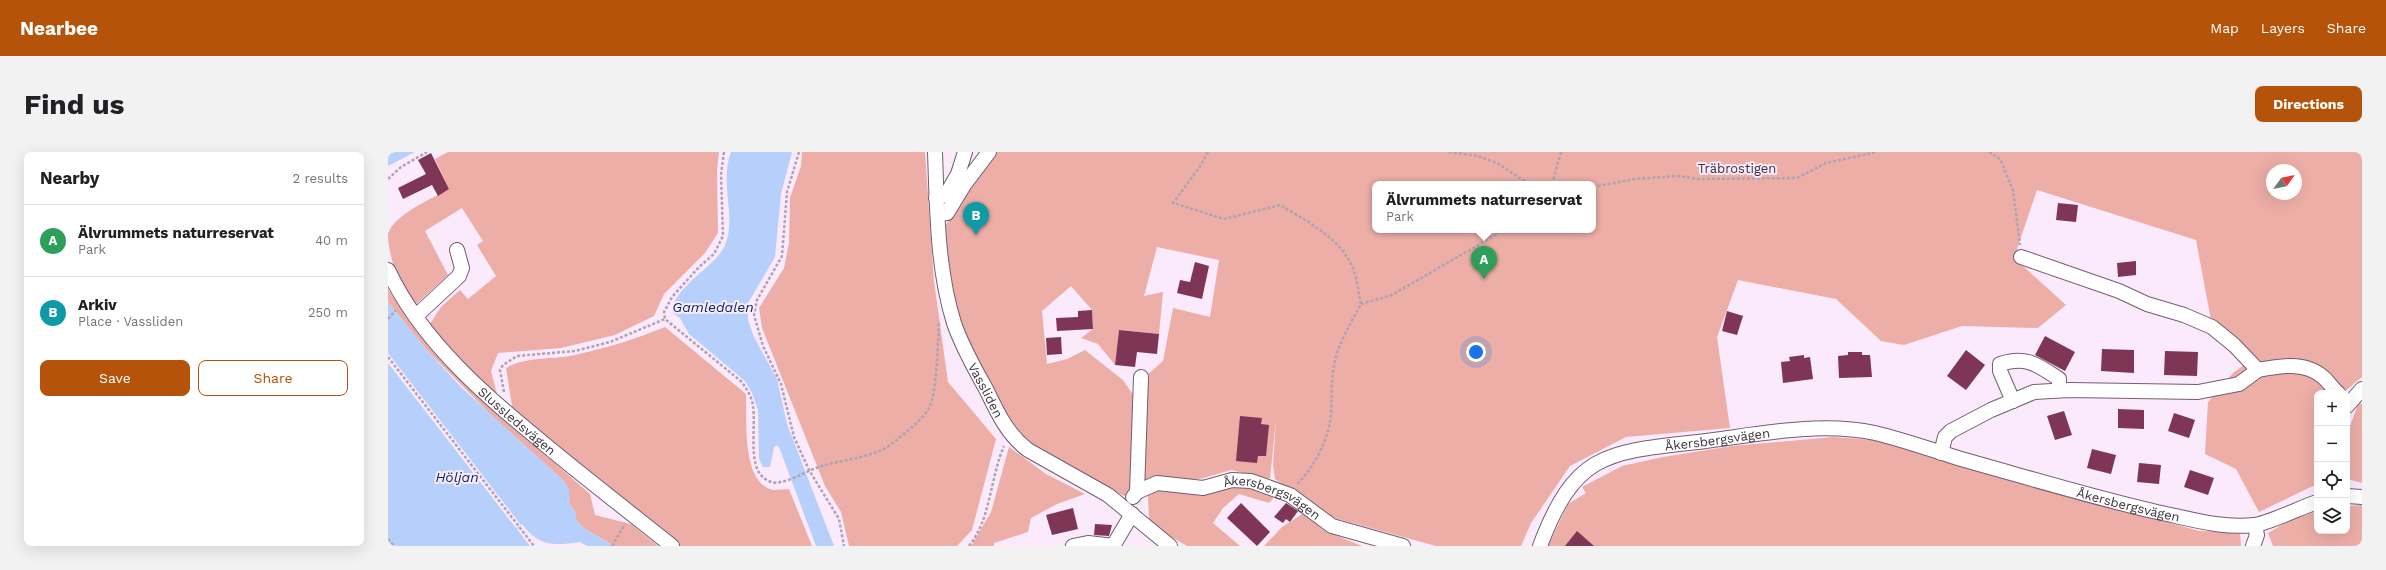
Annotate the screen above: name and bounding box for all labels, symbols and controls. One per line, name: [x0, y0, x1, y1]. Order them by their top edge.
text: Nearbee: [20, 17, 98, 40]
text: Map: [2210, 20, 2239, 36]
text: Layers: [2261, 20, 2305, 36]
text: Share: [2327, 20, 2366, 36]
button: Directions: [2255, 86, 2362, 122]
text: Find us: [24, 88, 124, 121]
street label: Träbrostigen: [1698, 161, 1776, 176]
north arrow: [2266, 164, 2302, 200]
text: Nearby: [40, 168, 99, 188]
text: 2 results: [293, 171, 348, 186]
popup: [1372, 181, 1596, 233]
text: Älvrummets naturreservat: [1386, 191, 1582, 209]
pin: B: [963, 202, 989, 235]
text: Park: [1386, 209, 1414, 224]
text: Älvrummets naturreservat: [78, 224, 274, 242]
text: A: [49, 233, 57, 248]
text: 40 m: [315, 233, 348, 248]
text: Park: [78, 242, 106, 257]
pin: A: [1471, 246, 1497, 279]
text: Arkiv: [78, 296, 117, 314]
water label: Gamledalen: [672, 299, 754, 315]
text: B: [49, 305, 57, 320]
text: 250 m: [308, 305, 348, 320]
text: Place · Vassliden: [78, 314, 183, 329]
your location: [1466, 342, 1486, 362]
button: Save: [40, 360, 190, 396]
button: Share: [198, 360, 348, 396]
street label: Vassliden: [965, 360, 1007, 420]
street label: Slussledsvägen: [475, 383, 559, 458]
map controls: [2314, 390, 2350, 534]
button: +: [2314, 390, 2350, 426]
street label: Åkersbergsvägen: [1664, 425, 1771, 453]
button: −: [2314, 426, 2350, 462]
button: locate: [2314, 462, 2350, 498]
water label: Höljan: [435, 469, 479, 485]
street label: Åkersbergsvägen: [1221, 472, 1324, 523]
street label: Åkersbergsvägen: [2075, 485, 2181, 524]
button: layers: [2314, 498, 2350, 534]

